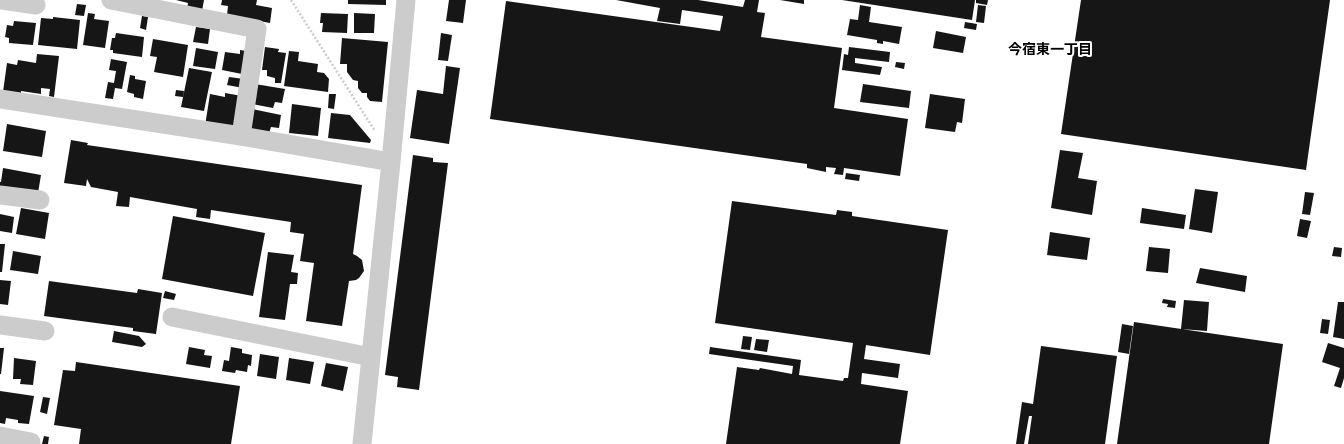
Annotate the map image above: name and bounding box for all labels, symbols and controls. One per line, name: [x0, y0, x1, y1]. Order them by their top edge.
district label: 今宿東一丁目: [1008, 42, 1092, 58]

